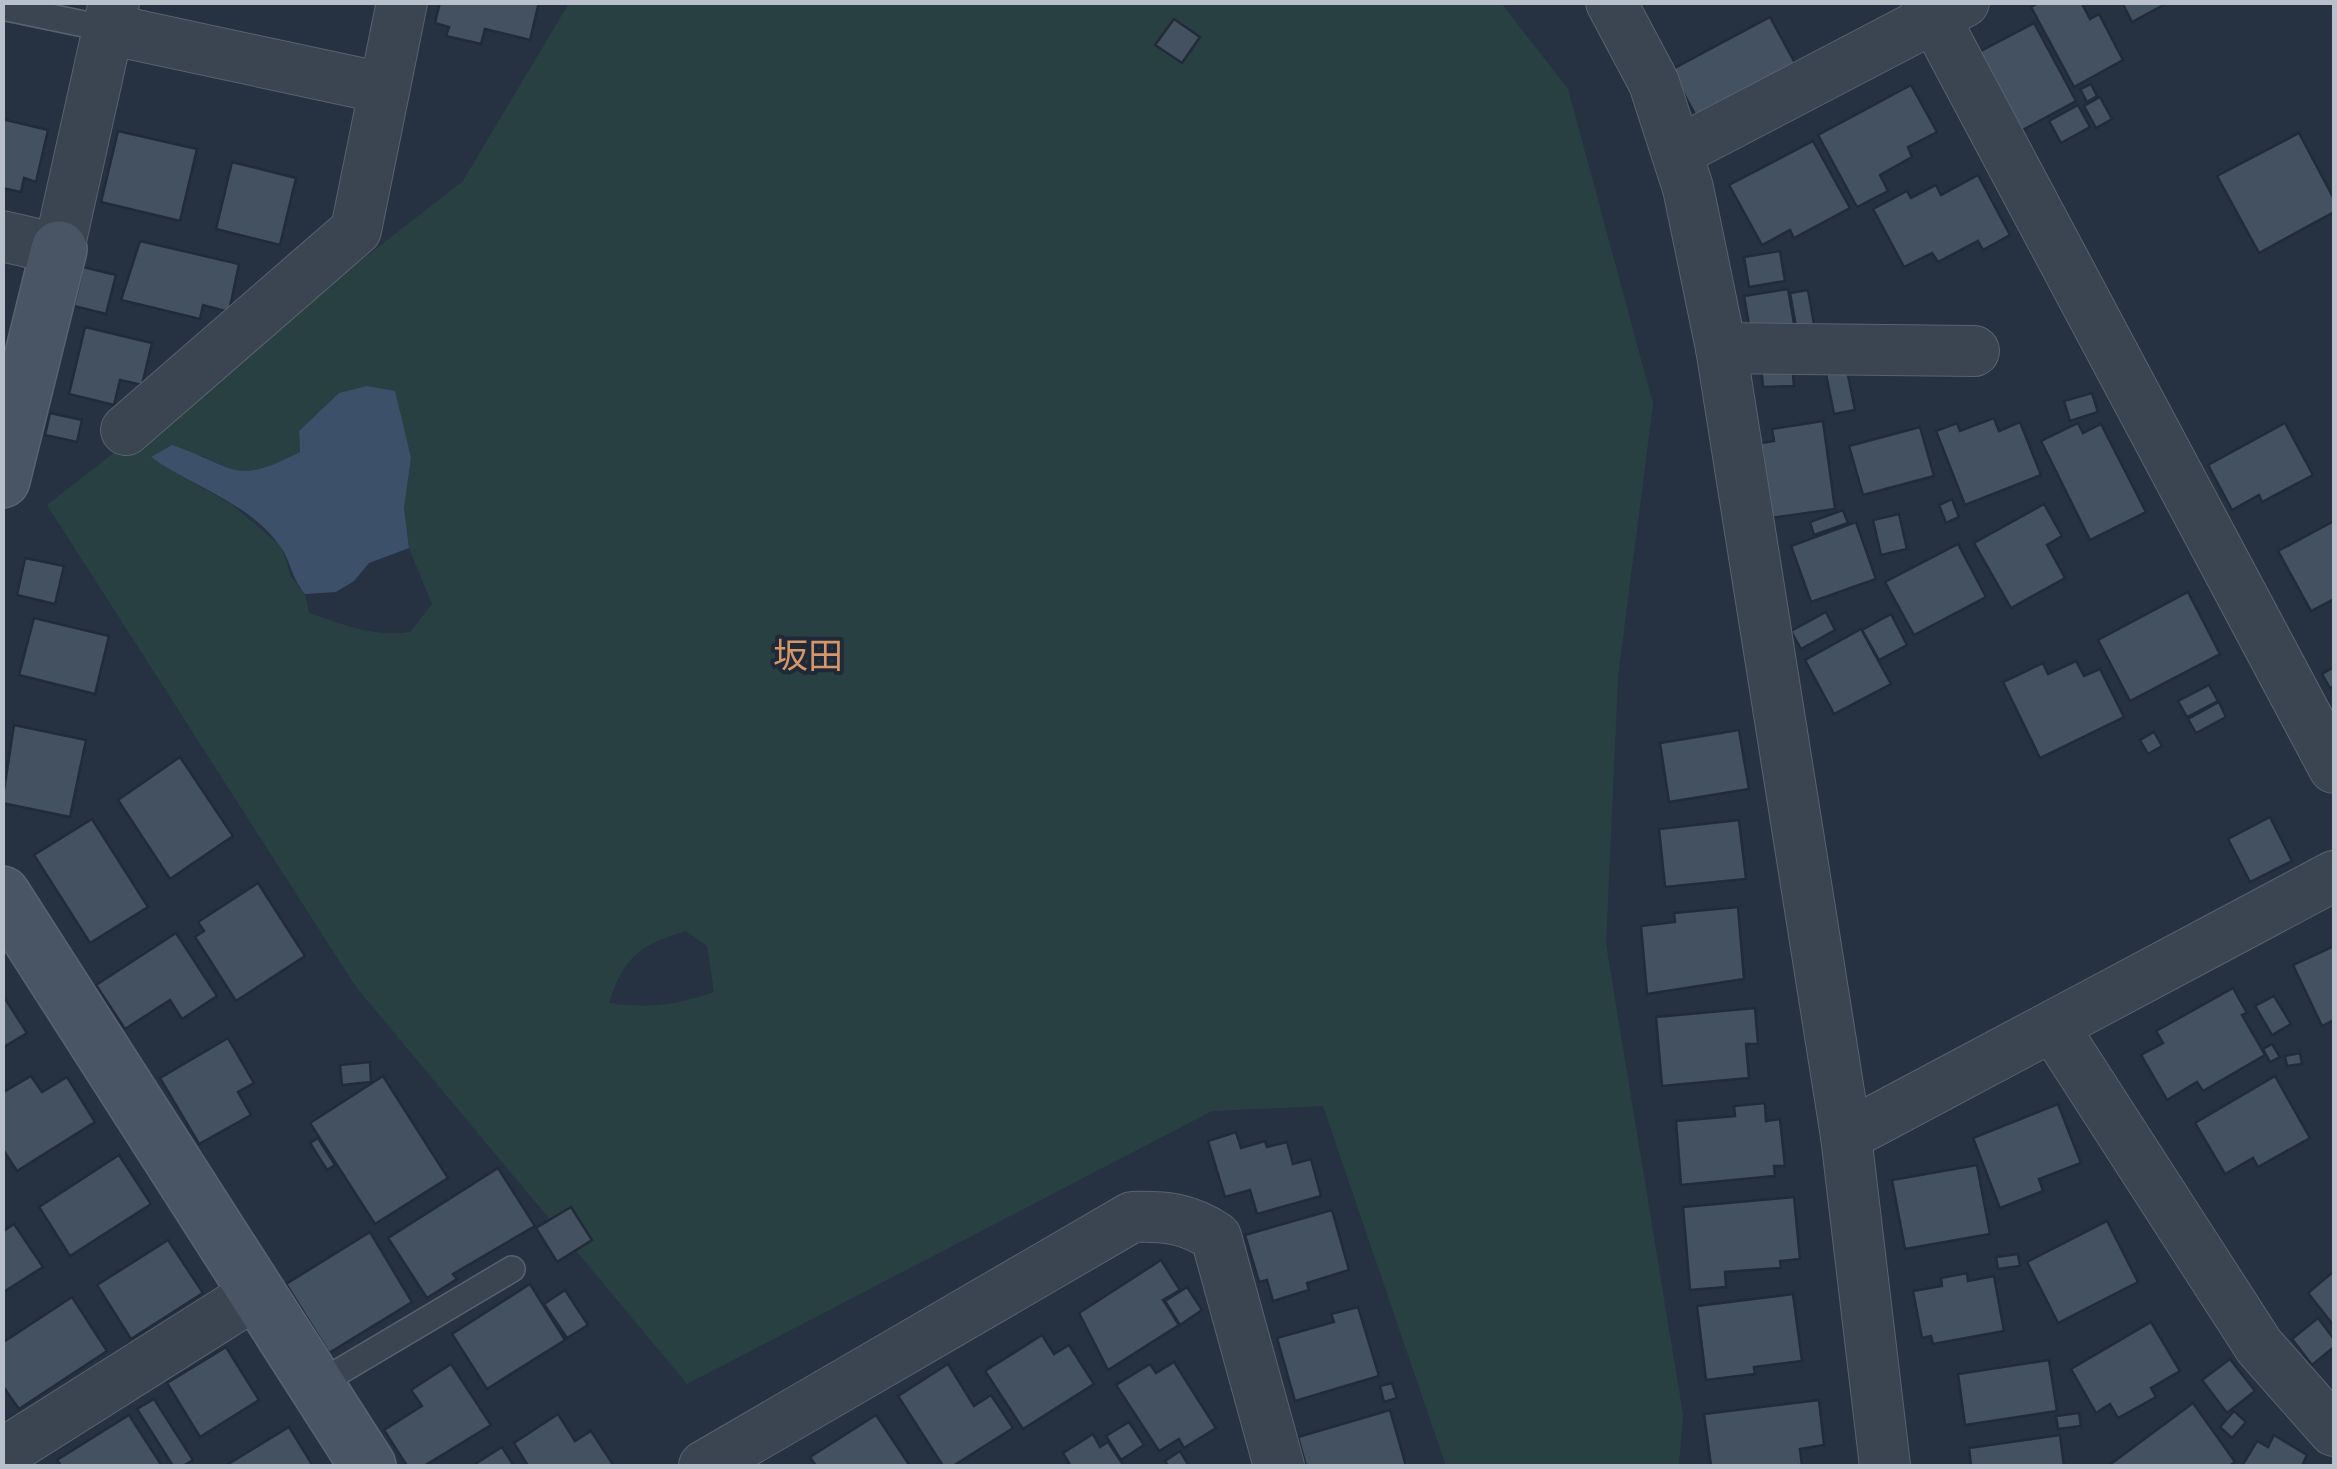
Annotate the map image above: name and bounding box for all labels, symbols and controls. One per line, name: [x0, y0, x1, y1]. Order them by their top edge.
district label: 坂田: [773, 632, 843, 678]

